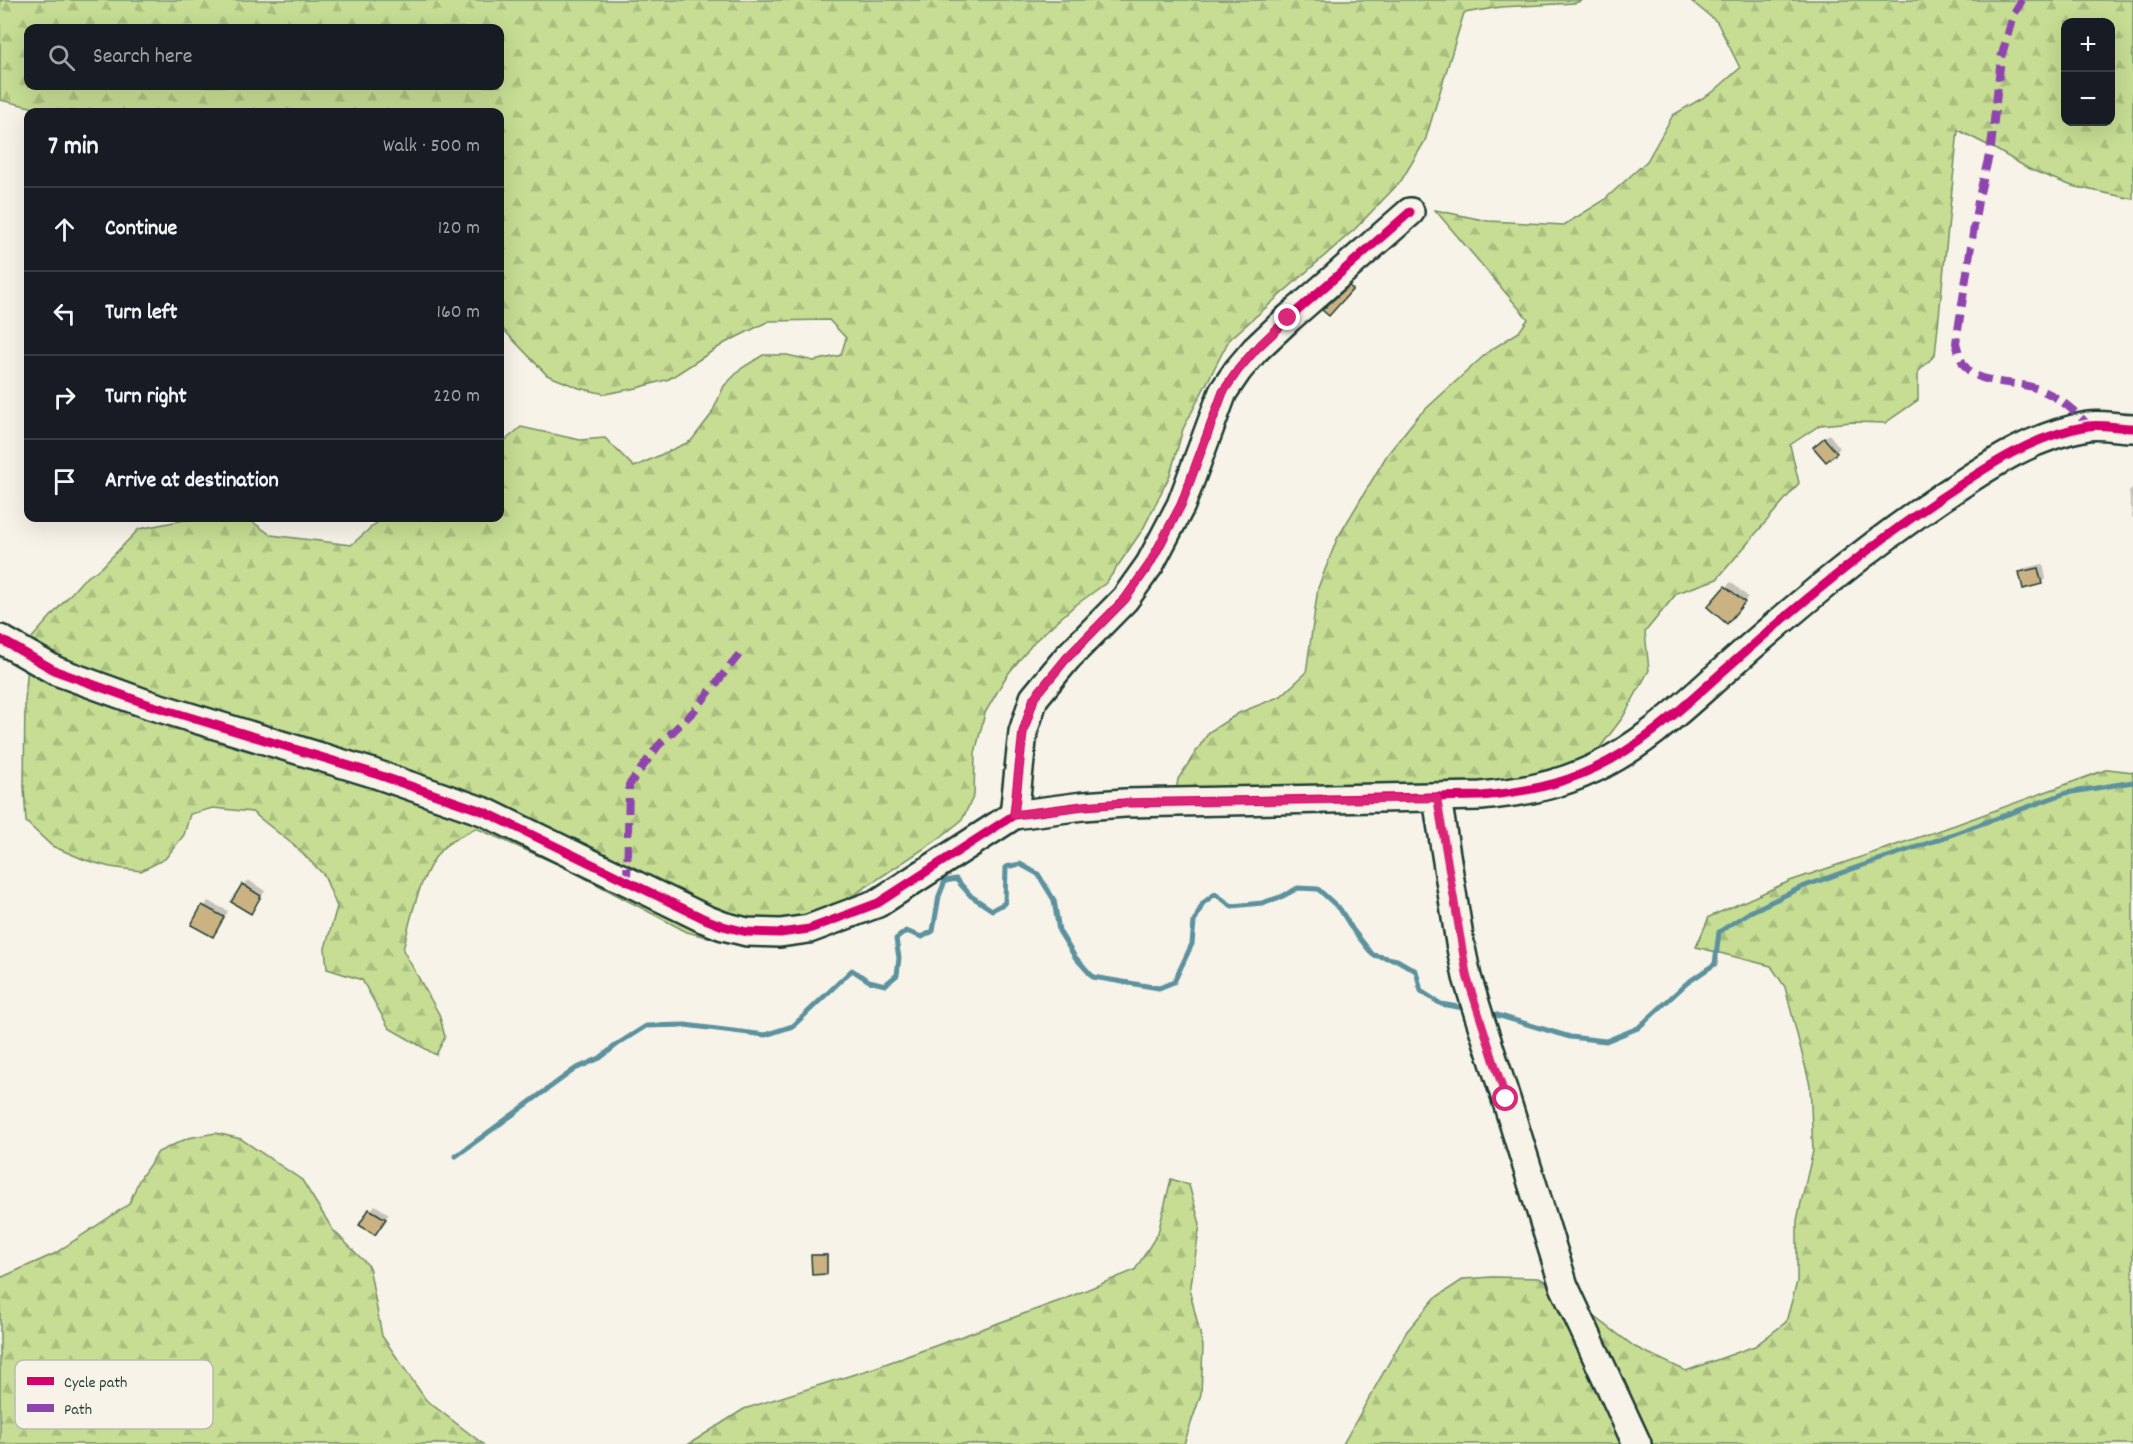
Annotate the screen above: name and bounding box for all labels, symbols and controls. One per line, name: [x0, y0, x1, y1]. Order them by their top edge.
map controls: [2061, 18, 2115, 126]
button: +: [2061, 18, 2115, 72]
search box: [24, 24, 504, 90]
icon: search: [45, 41, 78, 74]
text: Search here: [93, 42, 192, 73]
button: −: [2061, 72, 2115, 126]
text: 7 min: [48, 129, 99, 166]
text: Walk · 500 m: [383, 133, 480, 161]
icon: ahead: [48, 213, 81, 246]
text: Continue: [105, 214, 177, 245]
text: 120 m: [438, 215, 480, 243]
icon: left: [48, 297, 81, 330]
text: Turn left: [105, 298, 177, 329]
text: 160 m: [437, 299, 480, 327]
route end: [1274, 304, 1300, 330]
icon: right: [48, 381, 81, 414]
text: Turn right: [105, 382, 187, 413]
text: 220 m: [433, 383, 480, 411]
icon: arrive: [48, 465, 81, 498]
text: Arrive at destination: [105, 466, 279, 497]
route start: [1492, 1085, 1518, 1111]
legend: [15, 1360, 213, 1429]
text: Cycle path: [64, 1372, 127, 1395]
text: Path: [64, 1399, 92, 1422]

